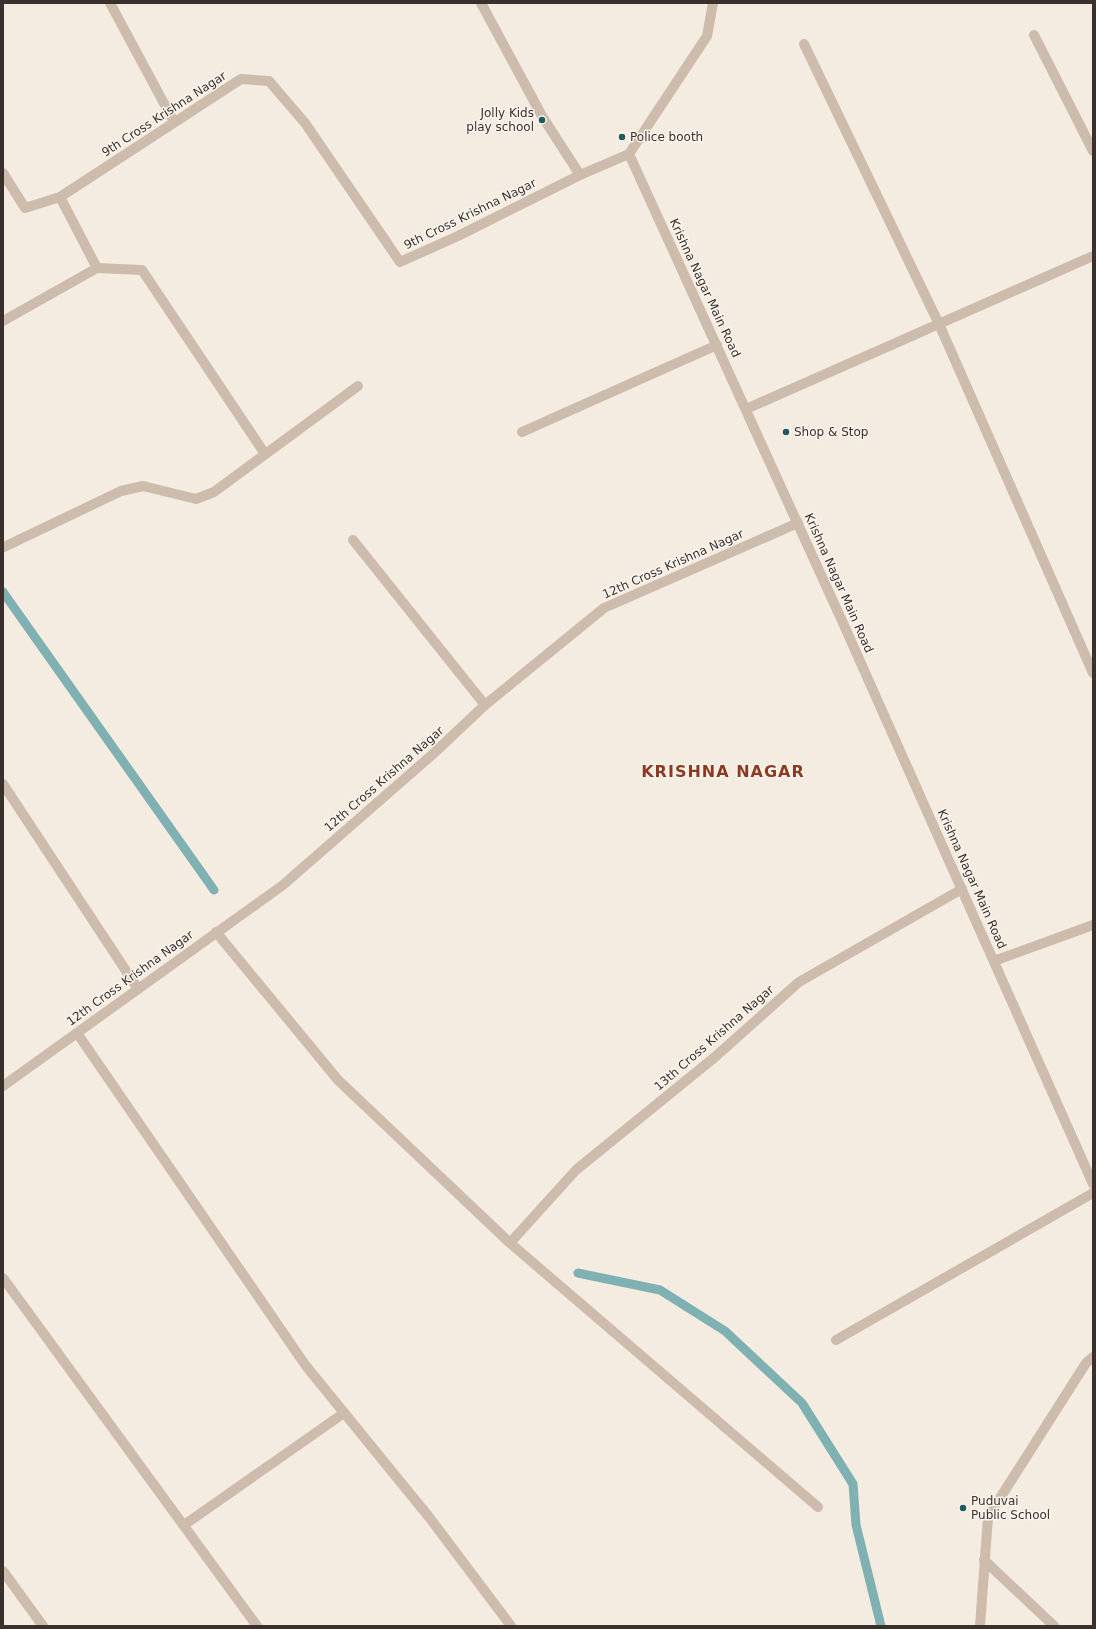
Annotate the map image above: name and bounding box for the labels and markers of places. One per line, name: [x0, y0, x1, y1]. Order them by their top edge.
place label: Jolly Kids play school: [466, 106, 534, 134]
marker: Jolly Kids play school: [537, 115, 547, 125]
place label: Police booth: [630, 130, 703, 144]
marker: Police booth: [617, 132, 627, 142]
place label: Shop & Stop: [794, 425, 868, 439]
marker: Shop & Stop: [781, 427, 791, 437]
place label: Puduvai Public School: [971, 1494, 1050, 1522]
marker: Puduvai Public School: [958, 1503, 968, 1513]

